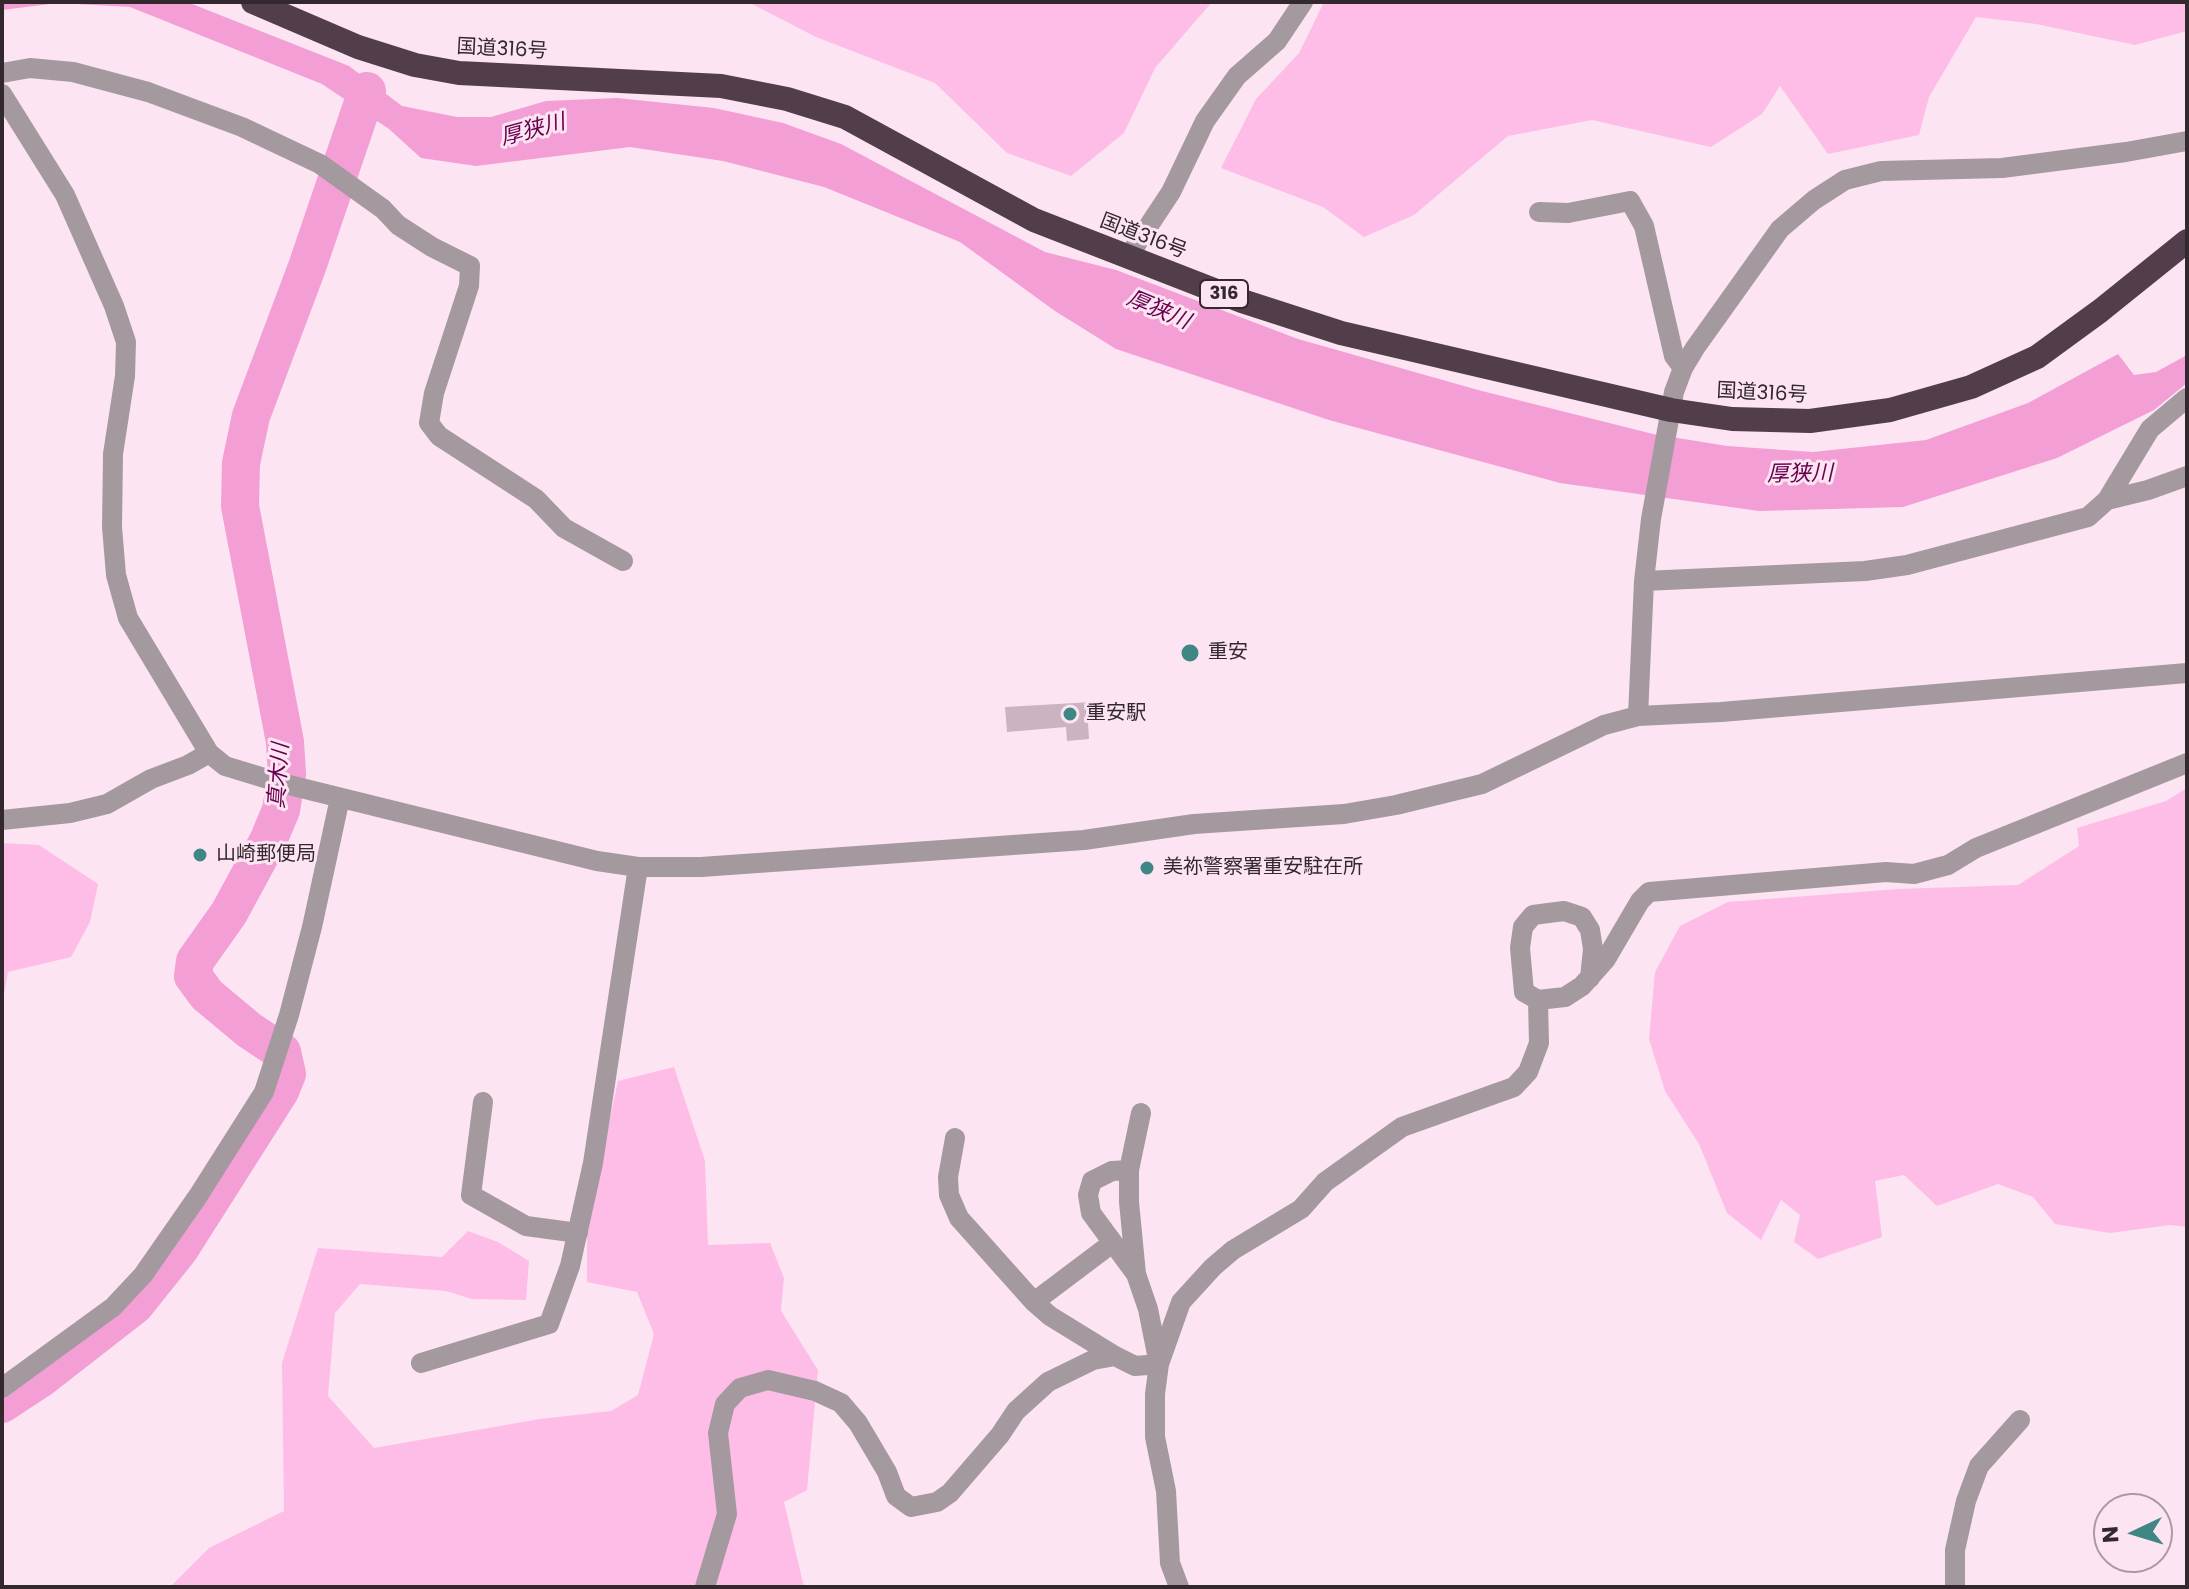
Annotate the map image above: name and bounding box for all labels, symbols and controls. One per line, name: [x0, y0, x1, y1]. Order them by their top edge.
street label: 国道316号: [456, 36, 548, 64]
water label: 厚狭川: [498, 110, 568, 152]
street label: 国道316号: [1096, 210, 1190, 264]
road number: 316: [1200, 280, 1248, 308]
water label: 厚狭川: [1122, 286, 1194, 336]
street label: 国道316号: [1716, 380, 1808, 408]
water label: 厚狭川: [1767, 461, 1833, 489]
place label: 重安: [1208, 641, 1248, 665]
marker: 重安: [1179, 642, 1201, 664]
place label: 重安駅: [1086, 702, 1146, 726]
marker: 重安駅: [1061, 705, 1079, 723]
water label: 真木川: [265, 742, 295, 810]
place label: 山崎郵便局: [216, 843, 316, 867]
marker: 山崎郵便局: [191, 846, 209, 864]
place label: 美祢警察署重安駐在所: [1163, 856, 1363, 880]
marker: 美祢警察署重安駐在所: [1138, 859, 1156, 877]
north arrow: [2093, 1493, 2173, 1573]
text: N: [2095, 1525, 2127, 1544]

